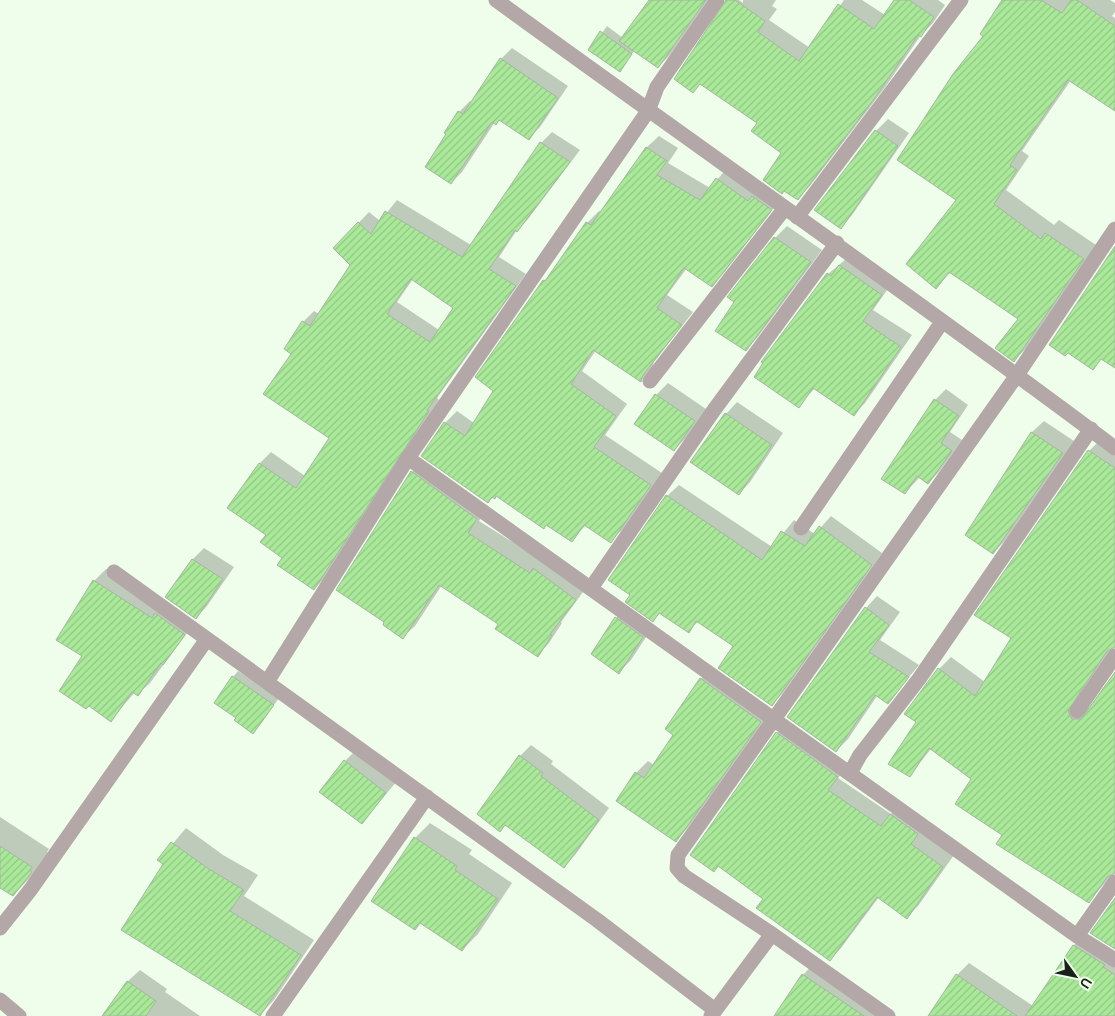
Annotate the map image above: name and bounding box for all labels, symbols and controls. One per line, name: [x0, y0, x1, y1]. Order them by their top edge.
north arrow: [1050, 951, 1100, 1001]
text: U: [1075, 973, 1094, 991]

